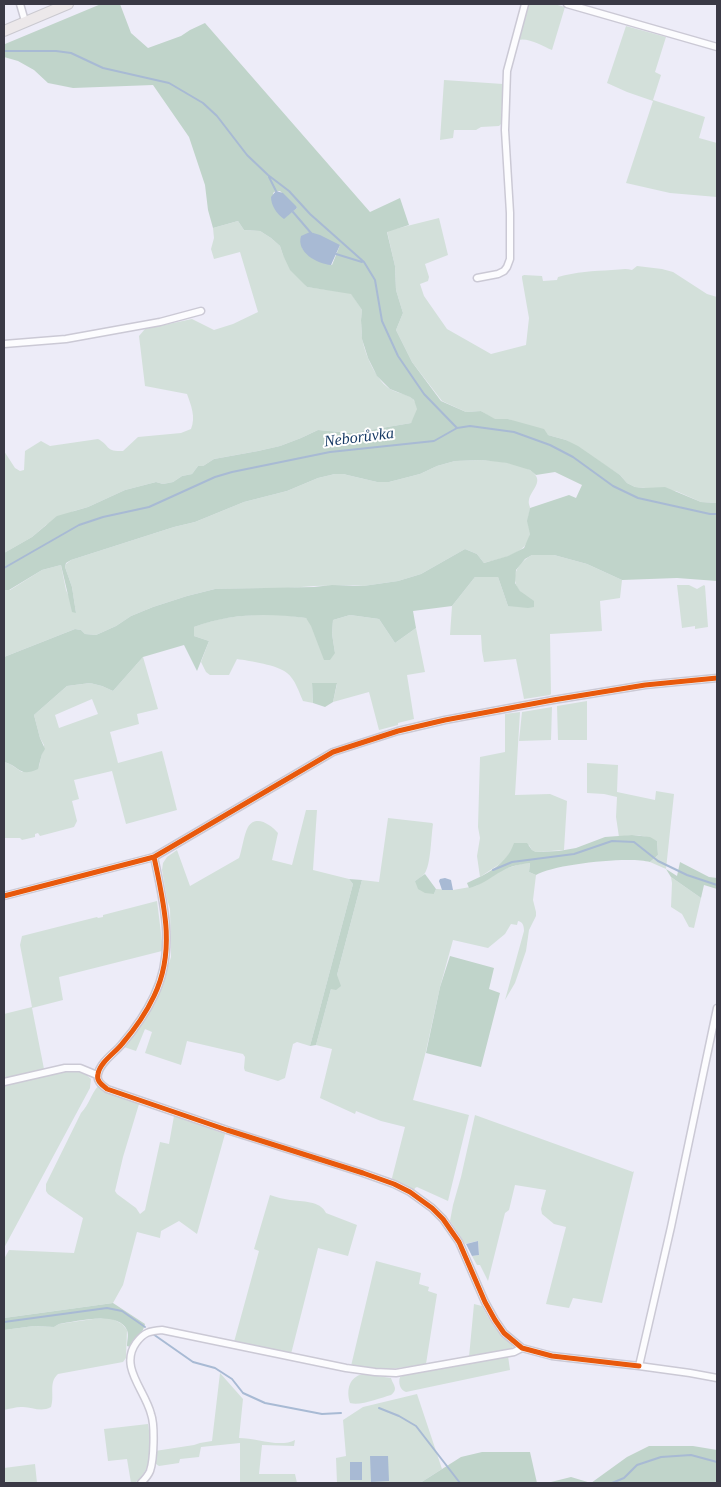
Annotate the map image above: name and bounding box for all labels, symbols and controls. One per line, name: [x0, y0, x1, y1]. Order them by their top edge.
water label: Neborůvka: [323, 424, 395, 452]

